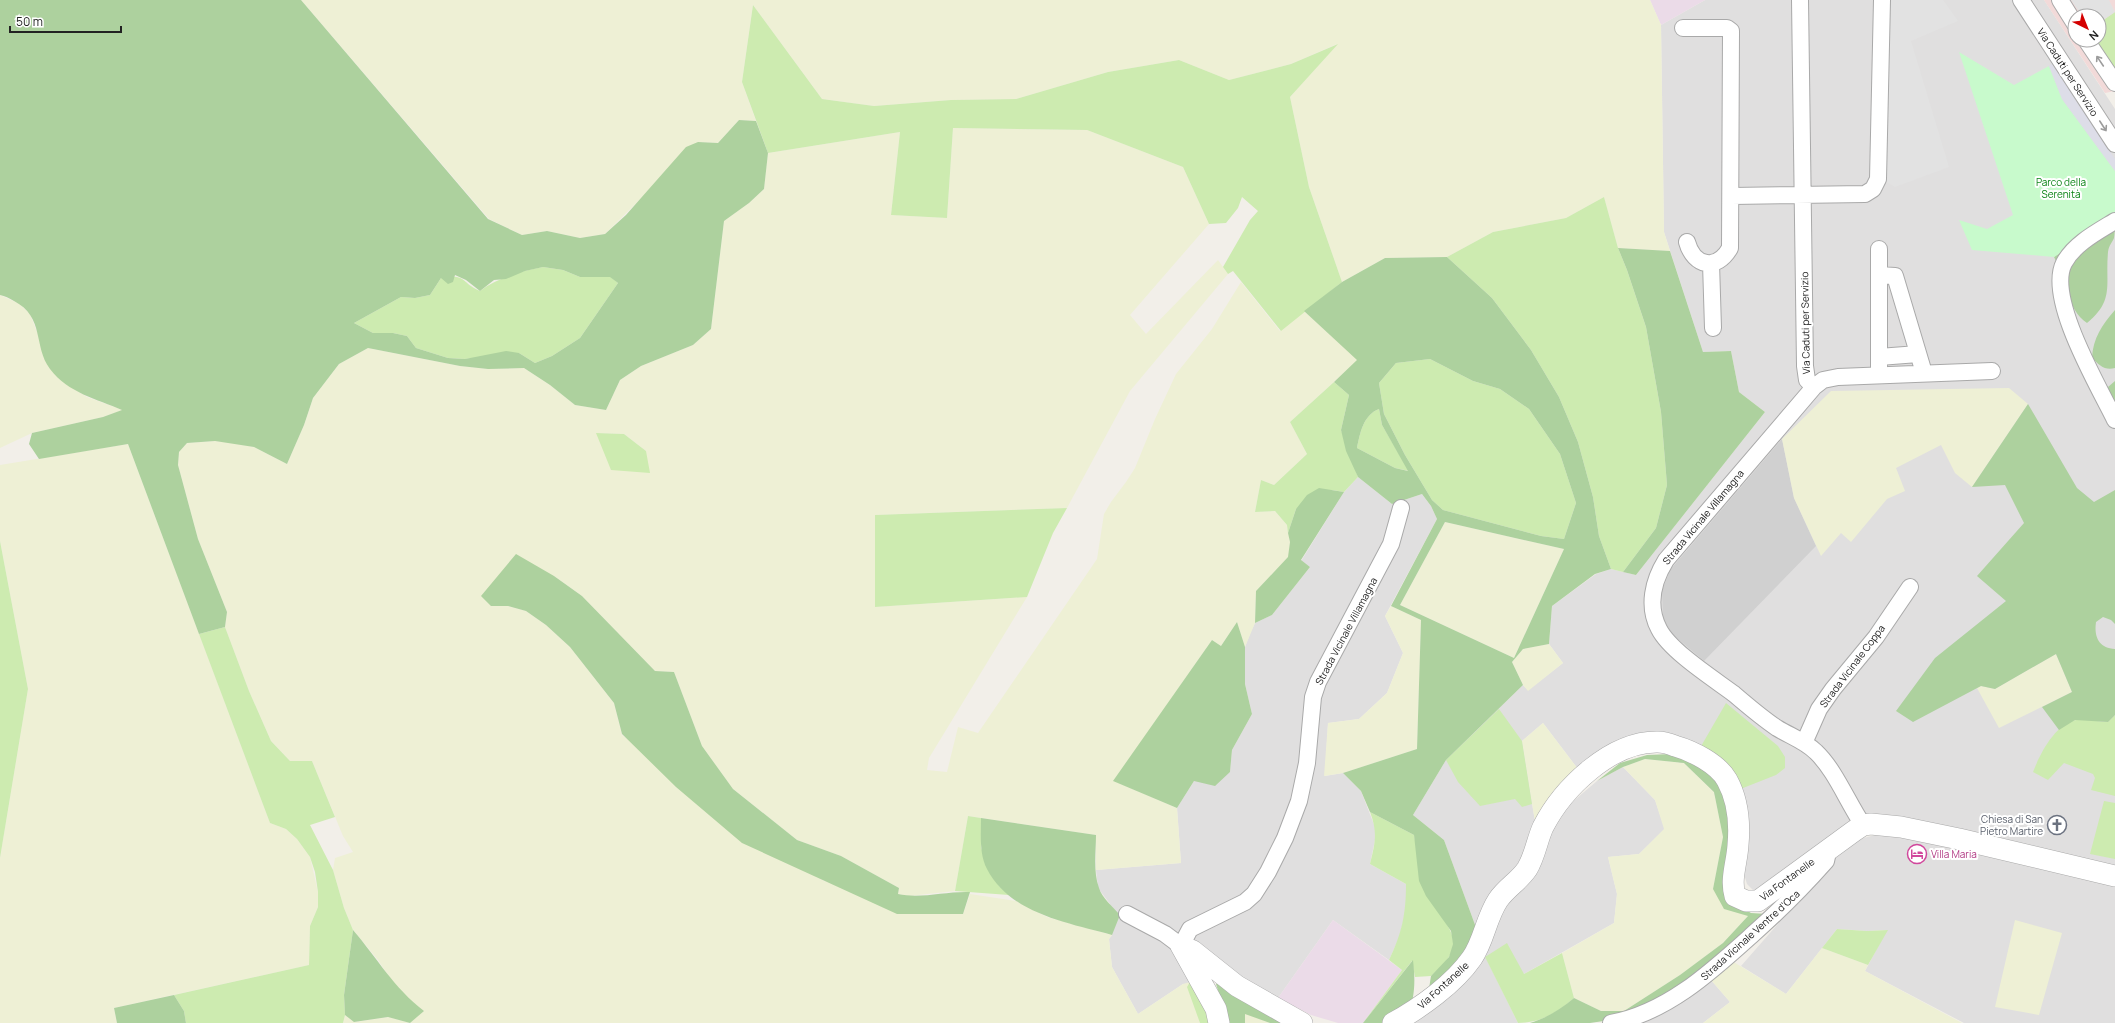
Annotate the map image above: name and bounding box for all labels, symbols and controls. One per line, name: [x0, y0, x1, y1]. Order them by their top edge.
scale bar: [10, 8, 121, 34]
north arrow: [2067, 8, 2107, 48]
text: 50 m: [16, 13, 43, 30]
street label: Via Caduti per Servizio: [2034, 25, 2102, 119]
text: N: [2086, 27, 2102, 44]
one-way arrow: [2096, 56, 2104, 67]
one-way arrow: [2099, 121, 2108, 132]
park label: Parco della Serenità: [2036, 175, 2086, 201]
street label: Via Caduti per Servizio: [1797, 272, 1813, 374]
street label: Strada Vicinale Villamagna: [1659, 467, 1747, 567]
street label: Strada Vicinale Villamagna: [1312, 575, 1380, 687]
street label: Strada Vicinale Coppa: [1816, 622, 1888, 710]
place label: Chiesa di San Pietro Martire: [1980, 812, 2043, 838]
church icon: Chiesa di San Pietro Martire: [2046, 814, 2068, 836]
hotel icon: Villa Maria: [1906, 843, 1928, 865]
place label: Villa Maria: [1931, 847, 1977, 861]
street label: Via Fontanelle: [1757, 854, 1817, 904]
street label: Strada Vicinale Ventre d'Oca: [1697, 887, 1803, 983]
street label: Via Fontanelle: [1414, 958, 1472, 1012]

